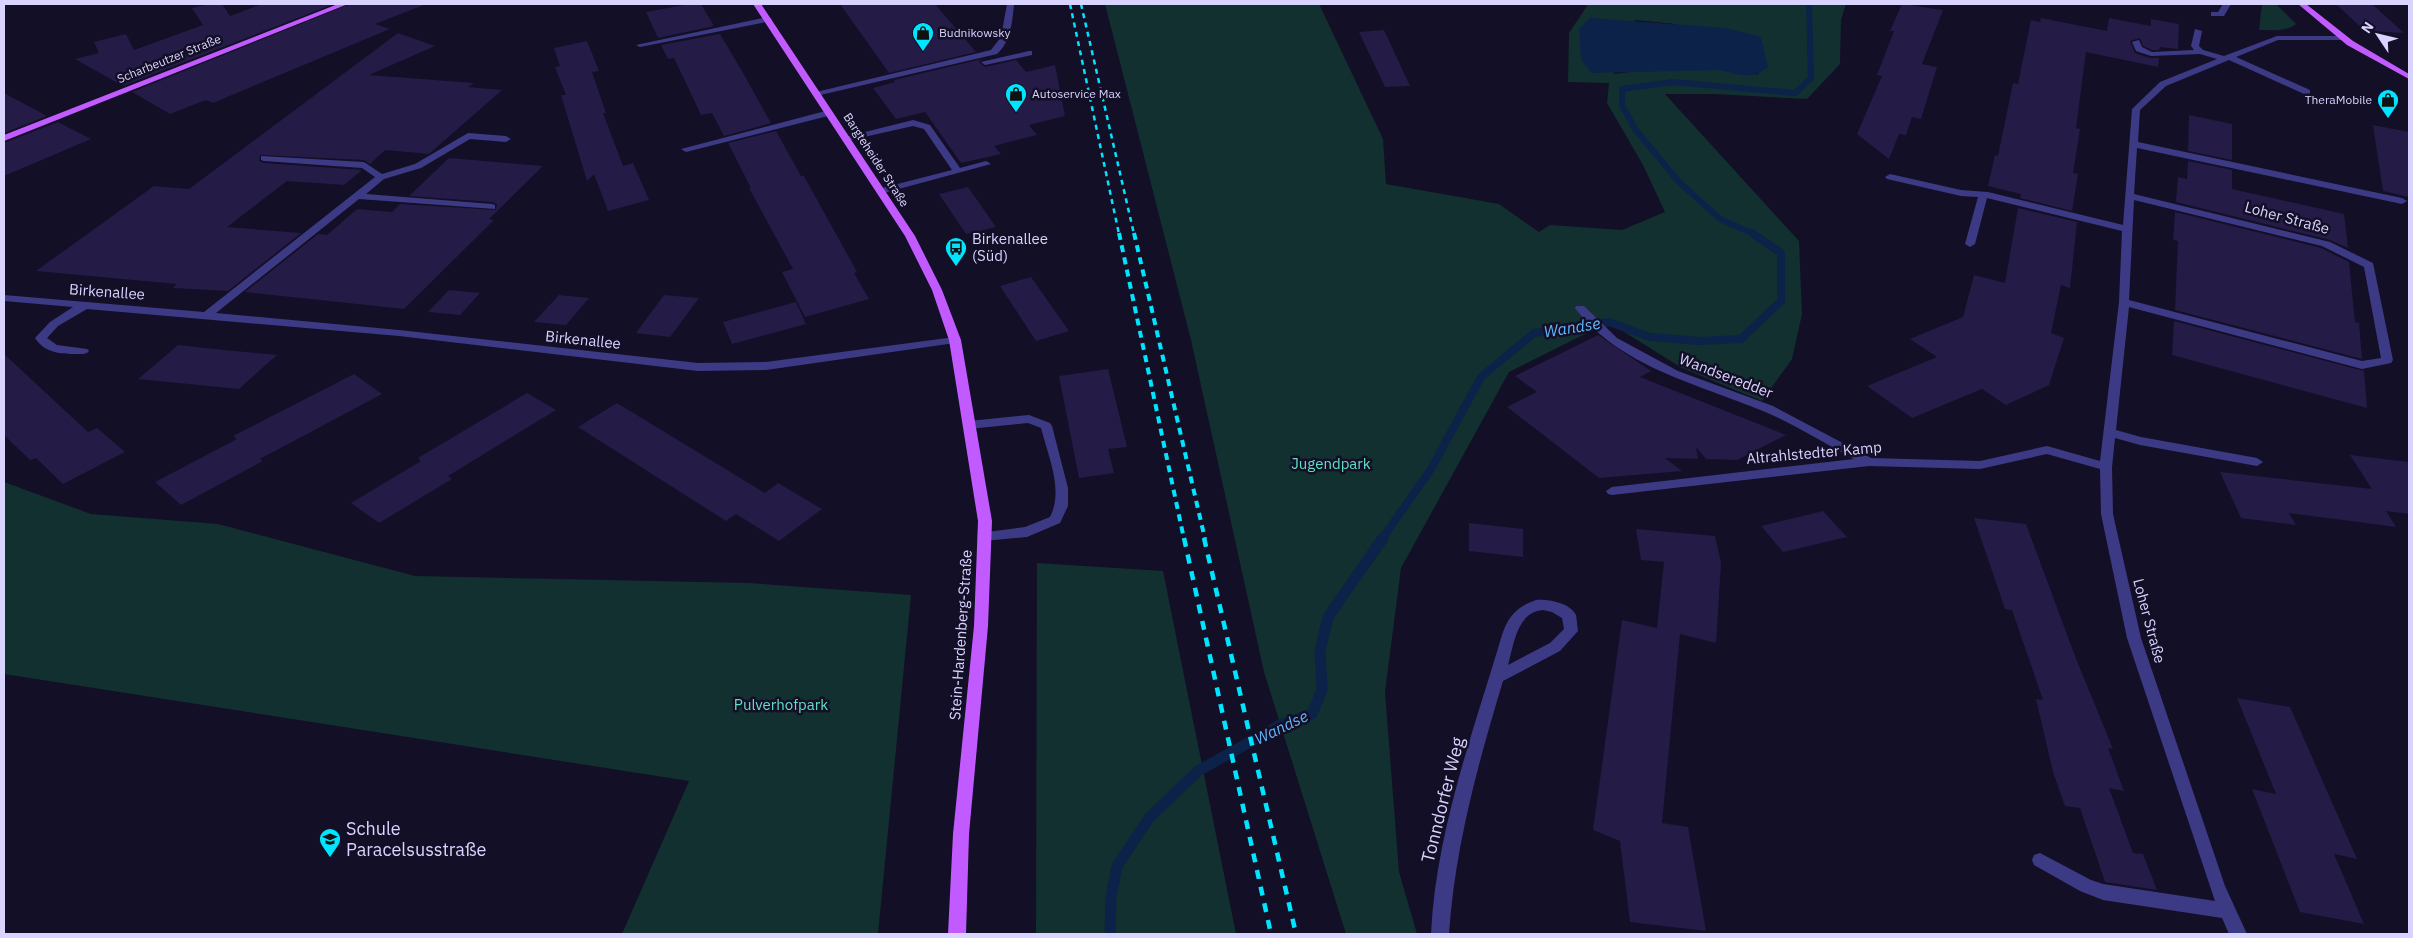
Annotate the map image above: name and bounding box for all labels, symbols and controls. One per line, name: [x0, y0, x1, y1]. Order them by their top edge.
north arrow: [2353, 10, 2403, 60]
text: N: [2357, 18, 2378, 37]
shop icon: Budnikowsky: [911, 21, 935, 52]
place label: Budnikowsky: [939, 25, 1011, 40]
street label: Scharbeutzer Straße: [115, 31, 223, 86]
shop icon: Autoservice Max: [1004, 82, 1028, 113]
place label: Autoservice Max: [1032, 86, 1121, 101]
shop icon: TheraMobile: [2376, 88, 2400, 119]
place label: TheraMobile: [2305, 92, 2372, 107]
street label: Bargteheider Straße: [840, 110, 913, 210]
street label: Loher Straße: [2243, 197, 2332, 238]
place label: Birkenallee (Süd): [972, 229, 1048, 265]
bus stop icon: Birkenallee (Süd): [944, 236, 968, 267]
street label: Birkenallee: [68, 279, 146, 304]
water label: Wandse: [1542, 313, 1602, 341]
street label: Birkenallee: [544, 326, 622, 353]
street label: Wandseredder: [1677, 349, 1776, 402]
street label: Altrahlstedter Kamp: [1745, 437, 1882, 468]
park label: Jugendpark: [1291, 454, 1371, 473]
street label: Stein-Hardenberg-Straße: [945, 549, 976, 721]
street label: Loher Straße: [2129, 576, 2170, 665]
park label: Pulverhofpark: [734, 695, 828, 714]
water label: Wandse: [1251, 706, 1311, 748]
street label: Tonndorfer Weg: [1416, 734, 1469, 865]
place label: Schule Paracelsusstraße: [346, 817, 486, 861]
school or university icon: Schule Paracelsusstraße: [318, 827, 342, 858]

